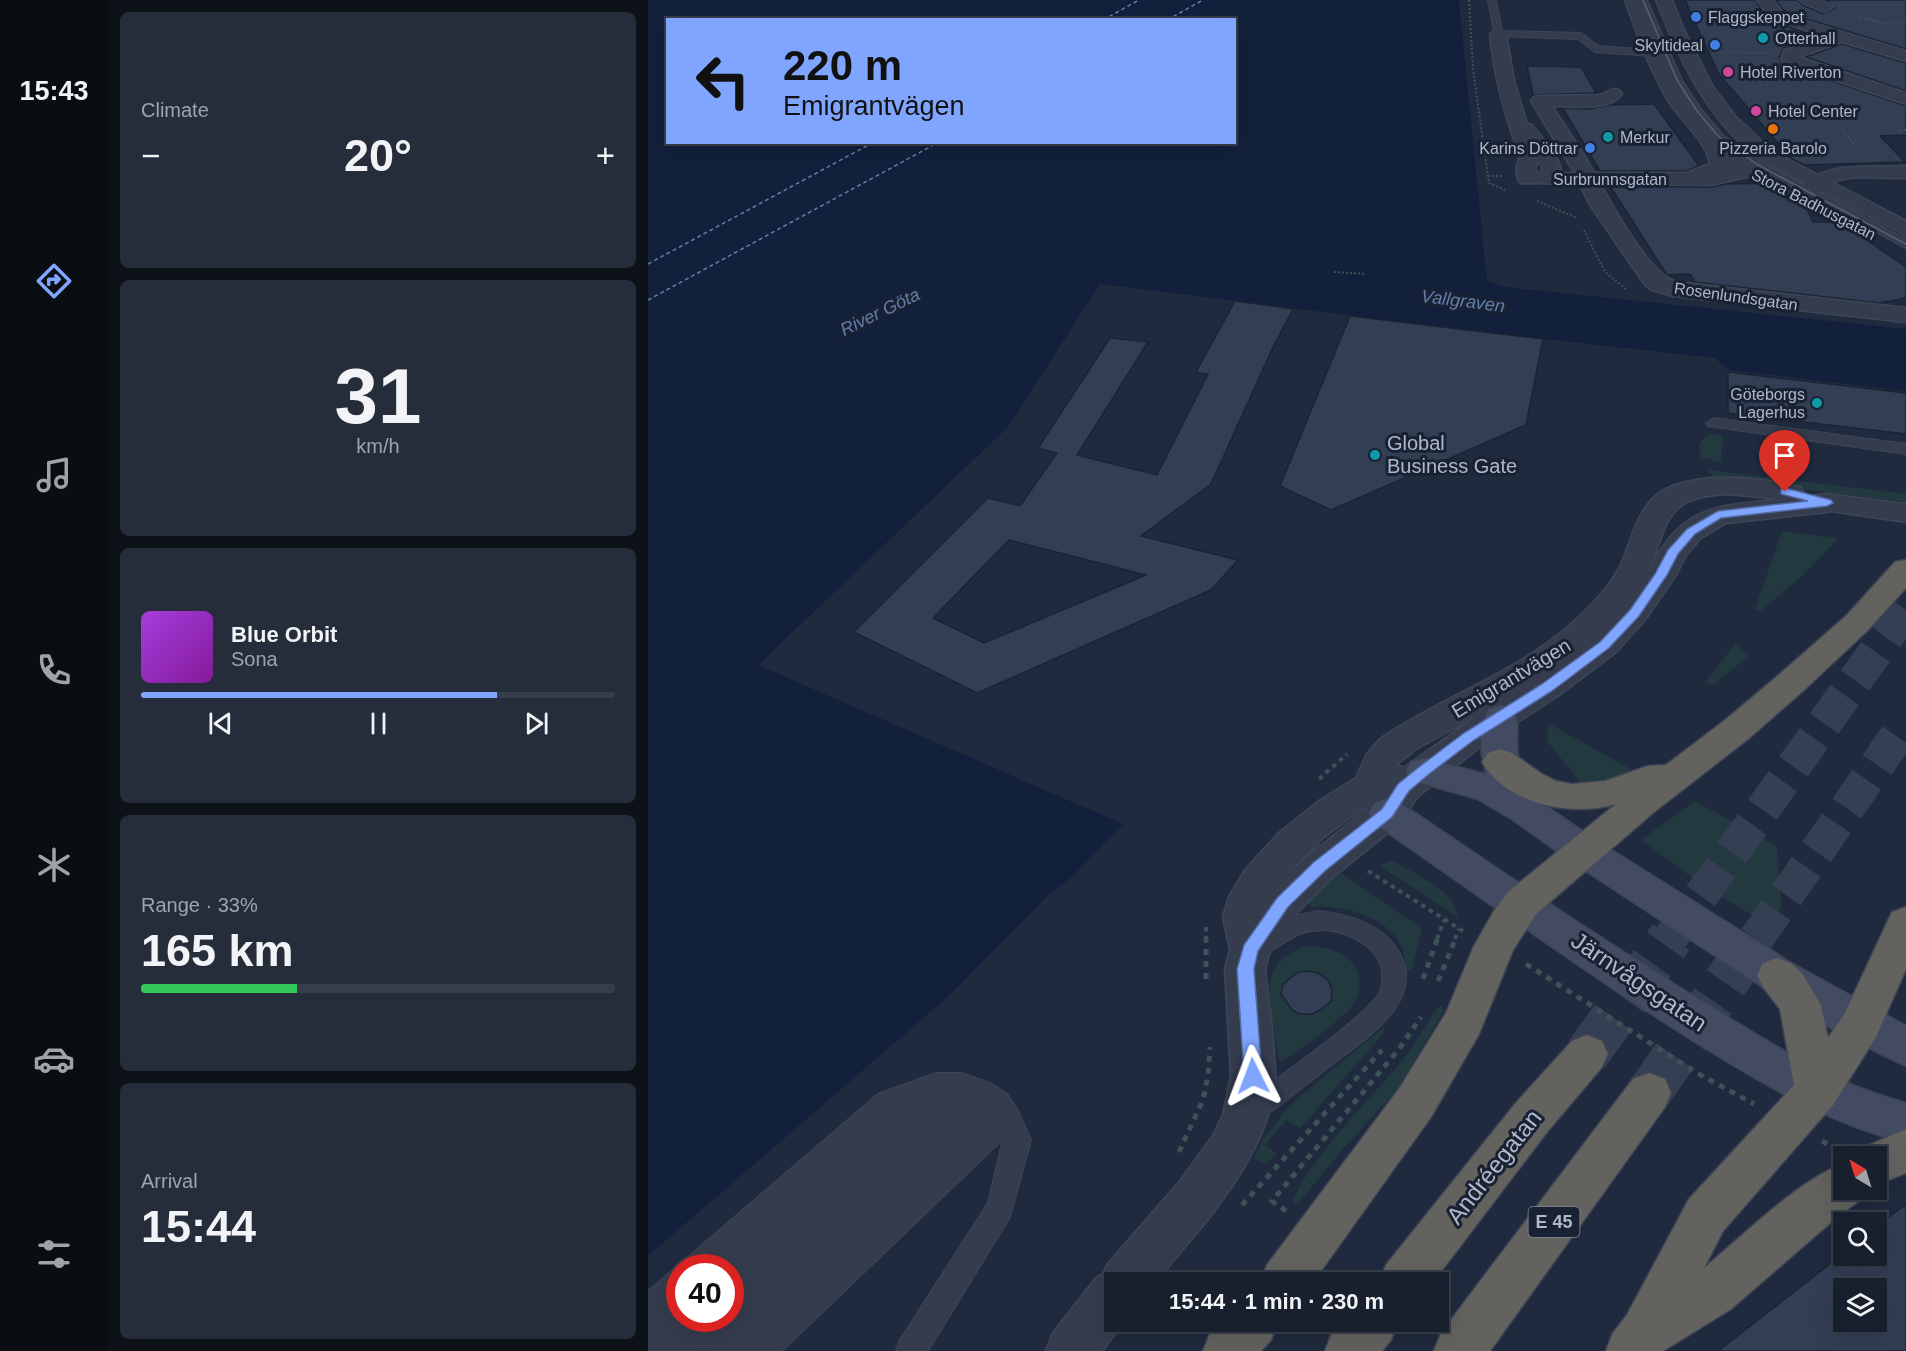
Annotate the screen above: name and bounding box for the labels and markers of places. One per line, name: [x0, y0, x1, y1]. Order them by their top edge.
place label: Flaggskeppet: [1708, 9, 1805, 26]
marker: Flaggskeppet: [1689, 10, 1703, 24]
place label: Otterhall: [1775, 30, 1835, 47]
marker: Otterhall: [1756, 31, 1770, 45]
place label: Skyltideal: [1635, 37, 1703, 54]
marker: Skyltideal: [1708, 38, 1722, 52]
place label: Hotel Riverton: [1740, 64, 1841, 81]
marker: Hotel Riverton: [1721, 65, 1735, 79]
place label: Hotel Center: [1768, 103, 1858, 120]
marker: Hotel Center: [1749, 104, 1763, 118]
marker: Pizzeria Barolo: [1766, 122, 1780, 136]
place label: Merkur: [1620, 129, 1670, 146]
marker: Merkur: [1601, 130, 1615, 144]
place label: Karins Döttrar: [1479, 140, 1579, 157]
place label: Pizzeria Barolo: [1719, 140, 1827, 157]
marker: Karins Döttrar: [1583, 141, 1597, 155]
place label: Göteborgs Lagerhus: [1730, 386, 1805, 421]
marker: Göteborgs Lagerhus: [1810, 396, 1824, 410]
pin: [1759, 430, 1810, 492]
place label: Global Business Gate: [1387, 432, 1517, 477]
marker: Global Business Gate: [1368, 448, 1382, 462]

